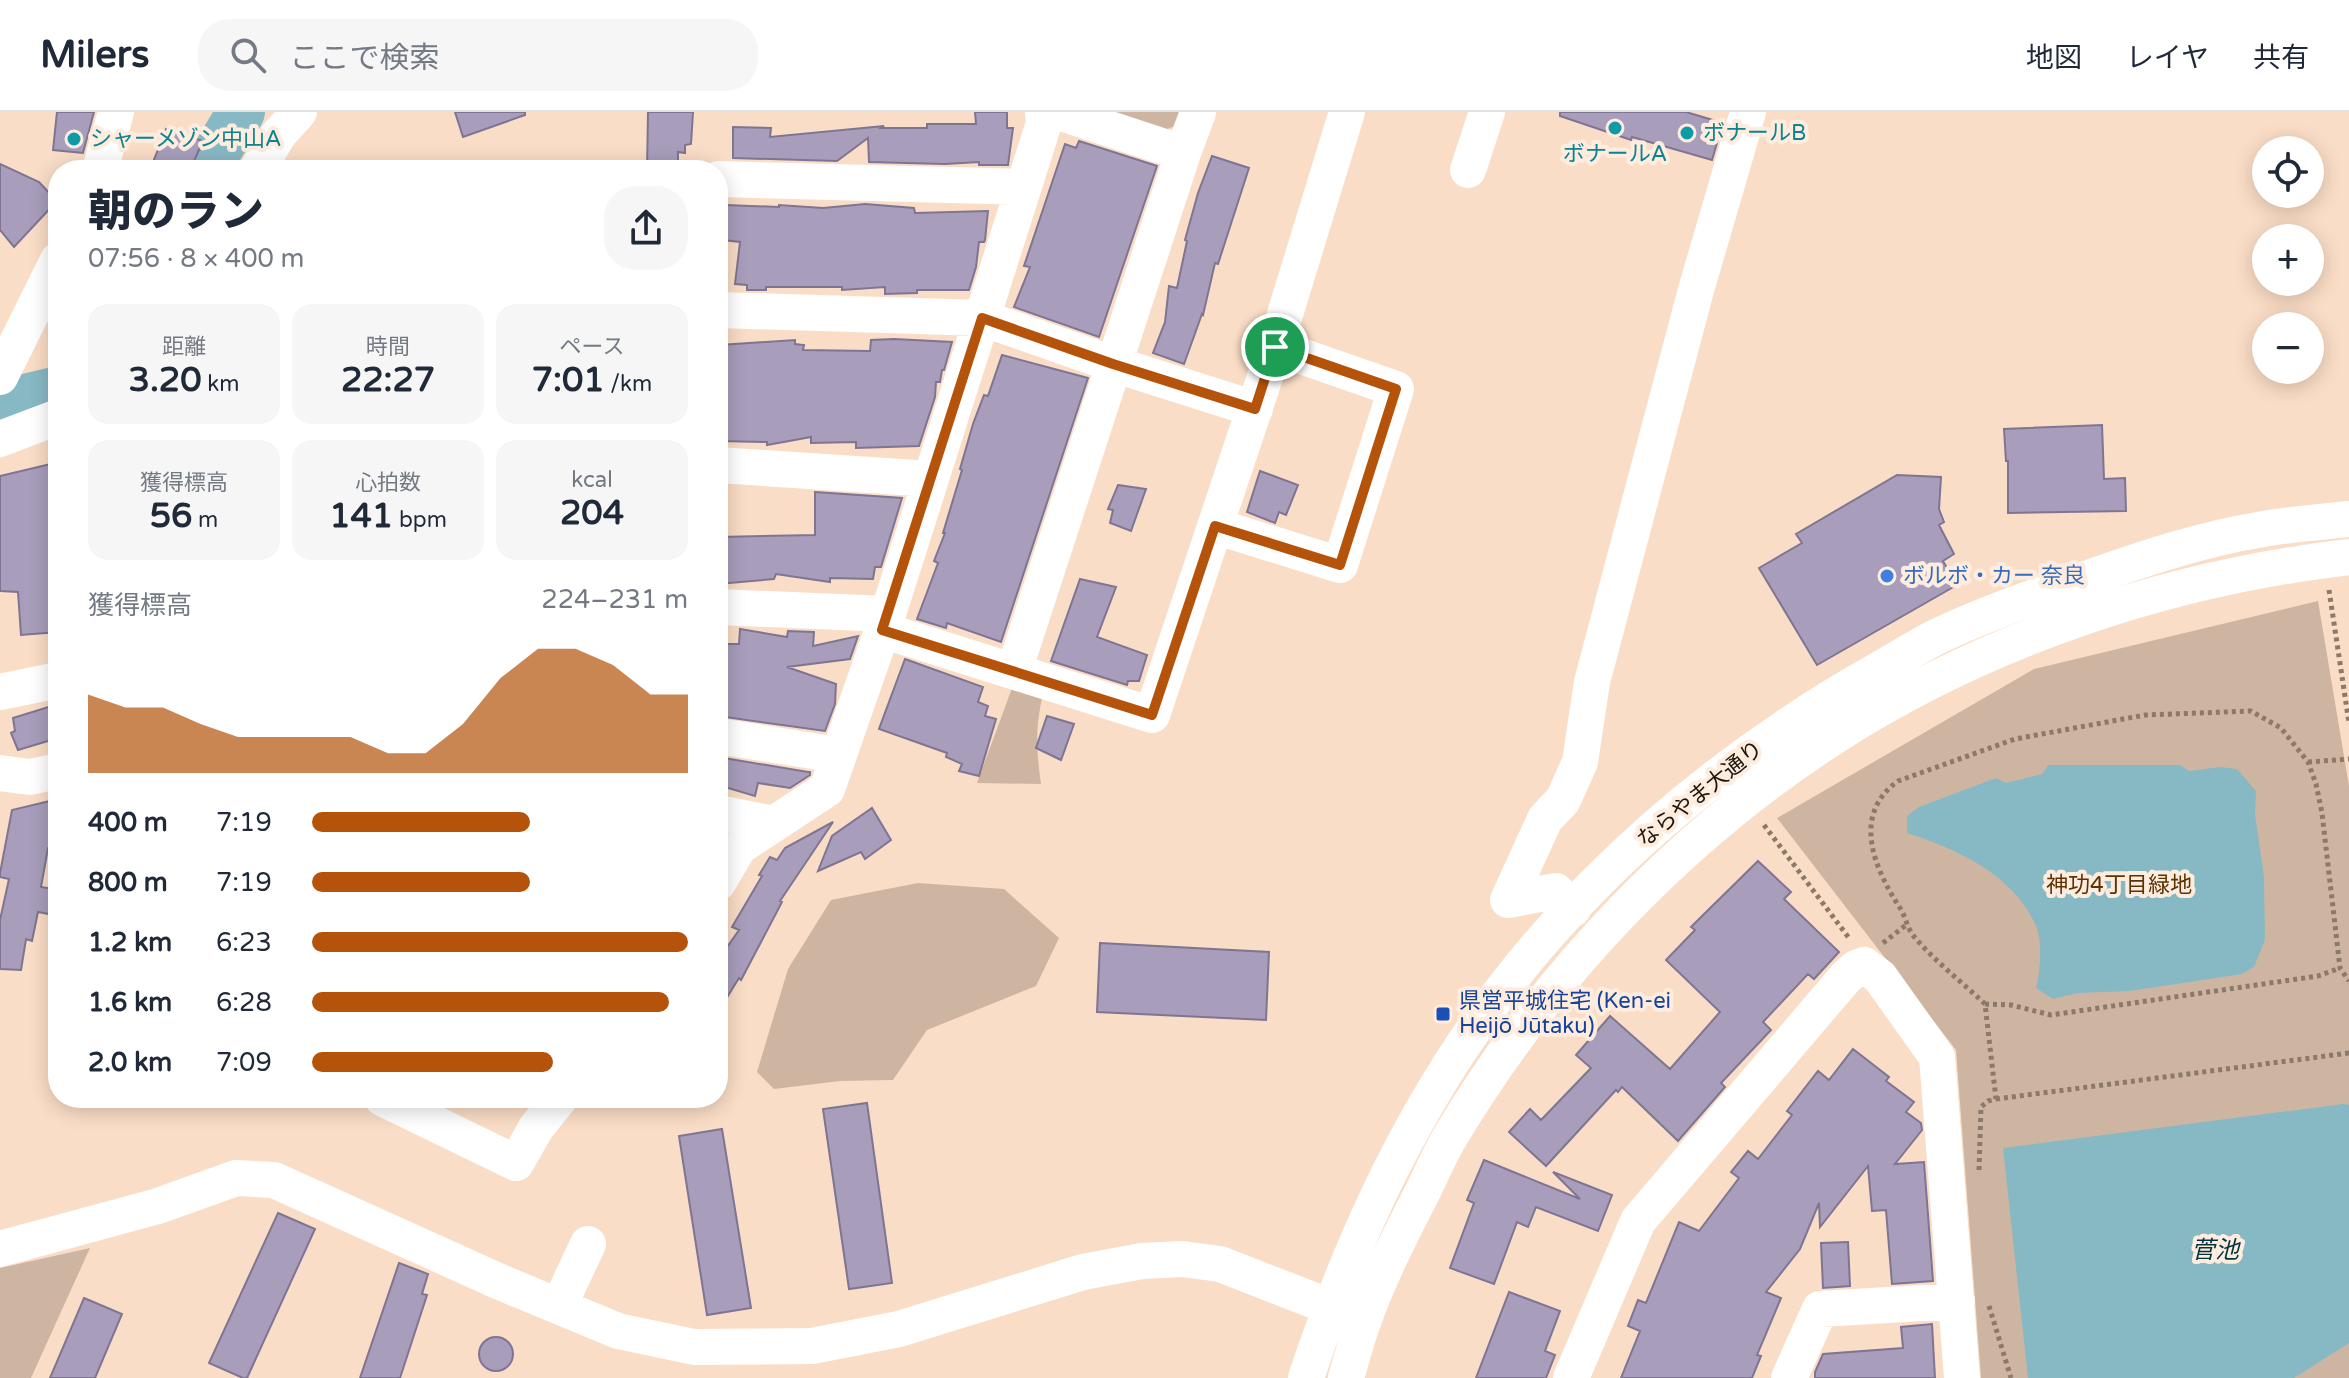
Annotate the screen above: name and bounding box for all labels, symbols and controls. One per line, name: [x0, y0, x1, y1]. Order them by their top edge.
search box: [198, 19, 758, 91]
text: Milers: [40, 32, 150, 78]
icon: search: [226, 33, 270, 77]
text: ここで検索: [290, 40, 440, 77]
text: 地図: [2026, 41, 2082, 75]
text: レイヤ: [2126, 41, 2209, 75]
text: 共有: [2253, 41, 2309, 75]
marker: ボナールA: [1606, 119, 1624, 137]
place label: ボナールB: [1703, 120, 1806, 146]
marker: ボナールB: [1678, 124, 1696, 142]
place label: シャーメゾン中山A: [90, 126, 282, 152]
marker: シャーメゾン中山A: [65, 130, 83, 148]
map controls: [2252, 136, 2324, 384]
button: locate: [2252, 136, 2324, 208]
place label: ボナールA: [1563, 141, 1667, 167]
text: 朝のラン: [88, 186, 264, 239]
button: share: [604, 186, 688, 270]
button: +: [2252, 224, 2324, 296]
text: 07:56 · 8 × 400 m: [88, 243, 304, 274]
button: −: [2252, 312, 2324, 384]
pin: [1241, 313, 1309, 381]
icon: arrive: [1253, 325, 1297, 369]
text: 距離: [162, 334, 206, 360]
text: 時間: [366, 334, 410, 360]
text: ペース: [560, 334, 624, 360]
text: 3.20: [129, 360, 202, 401]
text: 22:27: [341, 360, 435, 401]
text: 7:01: [532, 360, 605, 401]
text: km: [202, 371, 239, 397]
text: /km: [605, 371, 652, 397]
text: kcal: [571, 467, 613, 493]
text: 獲得標高: [140, 470, 228, 496]
text: 心拍数: [355, 470, 421, 496]
text: 204: [560, 493, 624, 534]
text: 56: [150, 496, 192, 537]
text: 141: [329, 496, 393, 537]
text: m: [192, 507, 218, 533]
text: bpm: [393, 507, 447, 533]
place label: ボルボ・カー 奈良: [1903, 563, 2085, 589]
marker: ボルボ・カー 奈良: [1878, 567, 1896, 585]
text: 224–231 m: [541, 584, 688, 615]
text: 獲得標高: [88, 590, 192, 621]
street label: ならやま大通り: [1632, 735, 1768, 853]
text: 400 m: [88, 807, 168, 838]
text: 7:19: [216, 807, 272, 838]
text: 800 m: [88, 867, 168, 898]
text: 7:19: [216, 867, 272, 898]
park label: 神功4丁目緑地: [2046, 872, 2192, 898]
text: 1.2 km: [88, 927, 172, 958]
text: 6:23: [216, 927, 272, 958]
text: 1.6 km: [88, 987, 172, 1018]
text: 6:28: [216, 987, 272, 1018]
place label: 県営平城住宅 (Ken-ei Heijō Jūtaku): [1459, 988, 1671, 1039]
marker: 県営平城住宅 (Ken-ei Heijō Jūtaku): [1434, 1005, 1452, 1023]
text: 2.0 km: [88, 1047, 172, 1078]
text: 7:09: [216, 1047, 272, 1078]
water label: 菅池: [2191, 1236, 2241, 1265]

